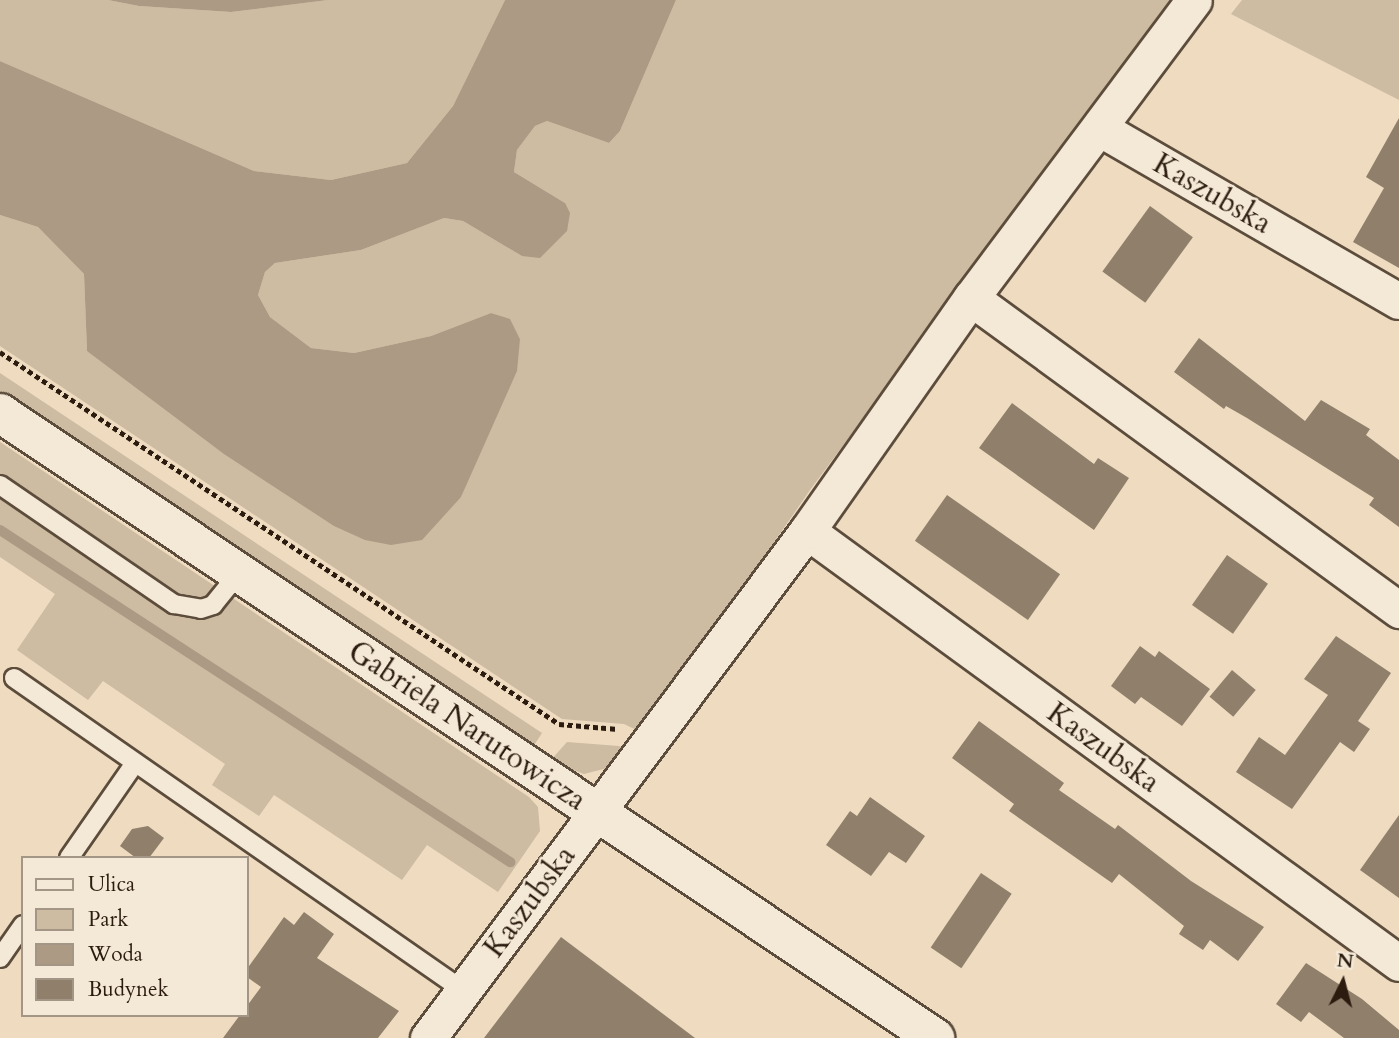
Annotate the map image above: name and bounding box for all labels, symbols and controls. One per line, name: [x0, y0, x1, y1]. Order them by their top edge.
street label: Kaszubska: [1147, 146, 1277, 242]
street label: Gabriela Narutowicza: [341, 633, 593, 819]
street label: Kaszubska: [1040, 695, 1166, 801]
street label: Kaszubska: [476, 839, 584, 965]
legend: [21, 856, 248, 1017]
text: Ulica: [88, 870, 135, 899]
text: Park: [88, 905, 128, 934]
text: Woda: [88, 940, 143, 969]
north arrow: [1308, 947, 1378, 1017]
text: N: [1336, 947, 1355, 975]
text: Budynek: [88, 975, 169, 1004]

